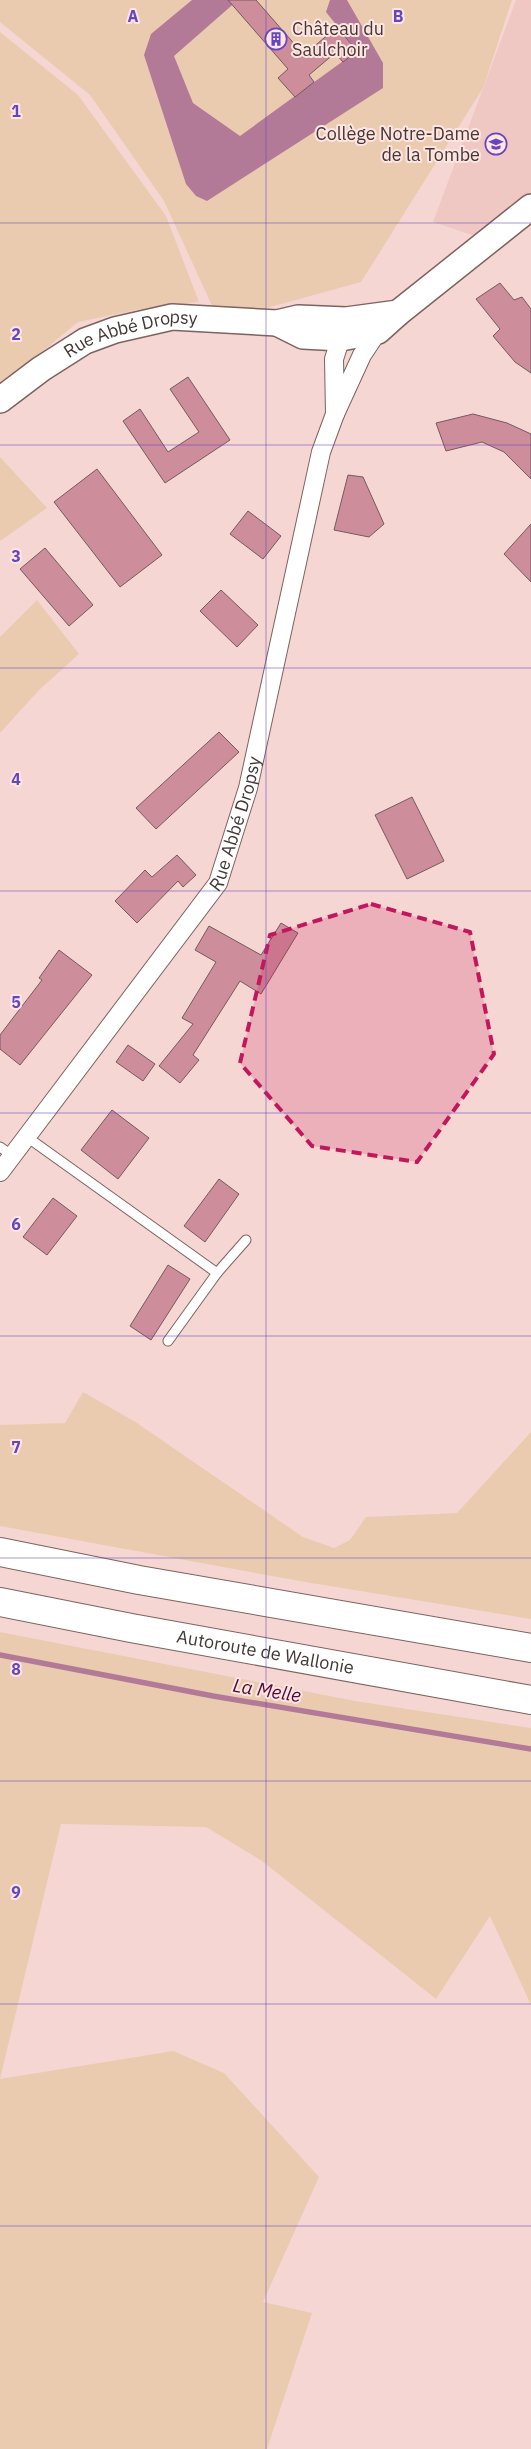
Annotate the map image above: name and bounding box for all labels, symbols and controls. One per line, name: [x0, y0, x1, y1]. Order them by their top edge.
text: A: [128, 6, 139, 26]
text: B: [393, 6, 404, 26]
place label: Château du Saulchoir: [292, 17, 384, 61]
building icon: Château du Saulchoir: [264, 27, 288, 51]
text: 1: [11, 101, 21, 121]
place label: Collège Notre-Dame de la Tombe: [315, 122, 480, 166]
school or university icon: Collège Notre-Dame de la Tombe: [484, 132, 508, 156]
street label: Rue Abbé Dropsy: [59, 305, 198, 363]
text: 2: [11, 324, 21, 344]
text: 3: [11, 546, 21, 566]
street label: Rue Abbé Dropsy: [204, 754, 266, 896]
text: 4: [11, 769, 21, 789]
text: 5: [11, 992, 21, 1012]
text: 6: [11, 1214, 21, 1234]
text: 7: [11, 1437, 21, 1457]
street label: Autoroute de Wallonie: [175, 1624, 356, 1679]
text: 8: [11, 1659, 21, 1679]
water label: La Melle: [231, 1673, 303, 1707]
text: 9: [11, 1882, 21, 1902]

